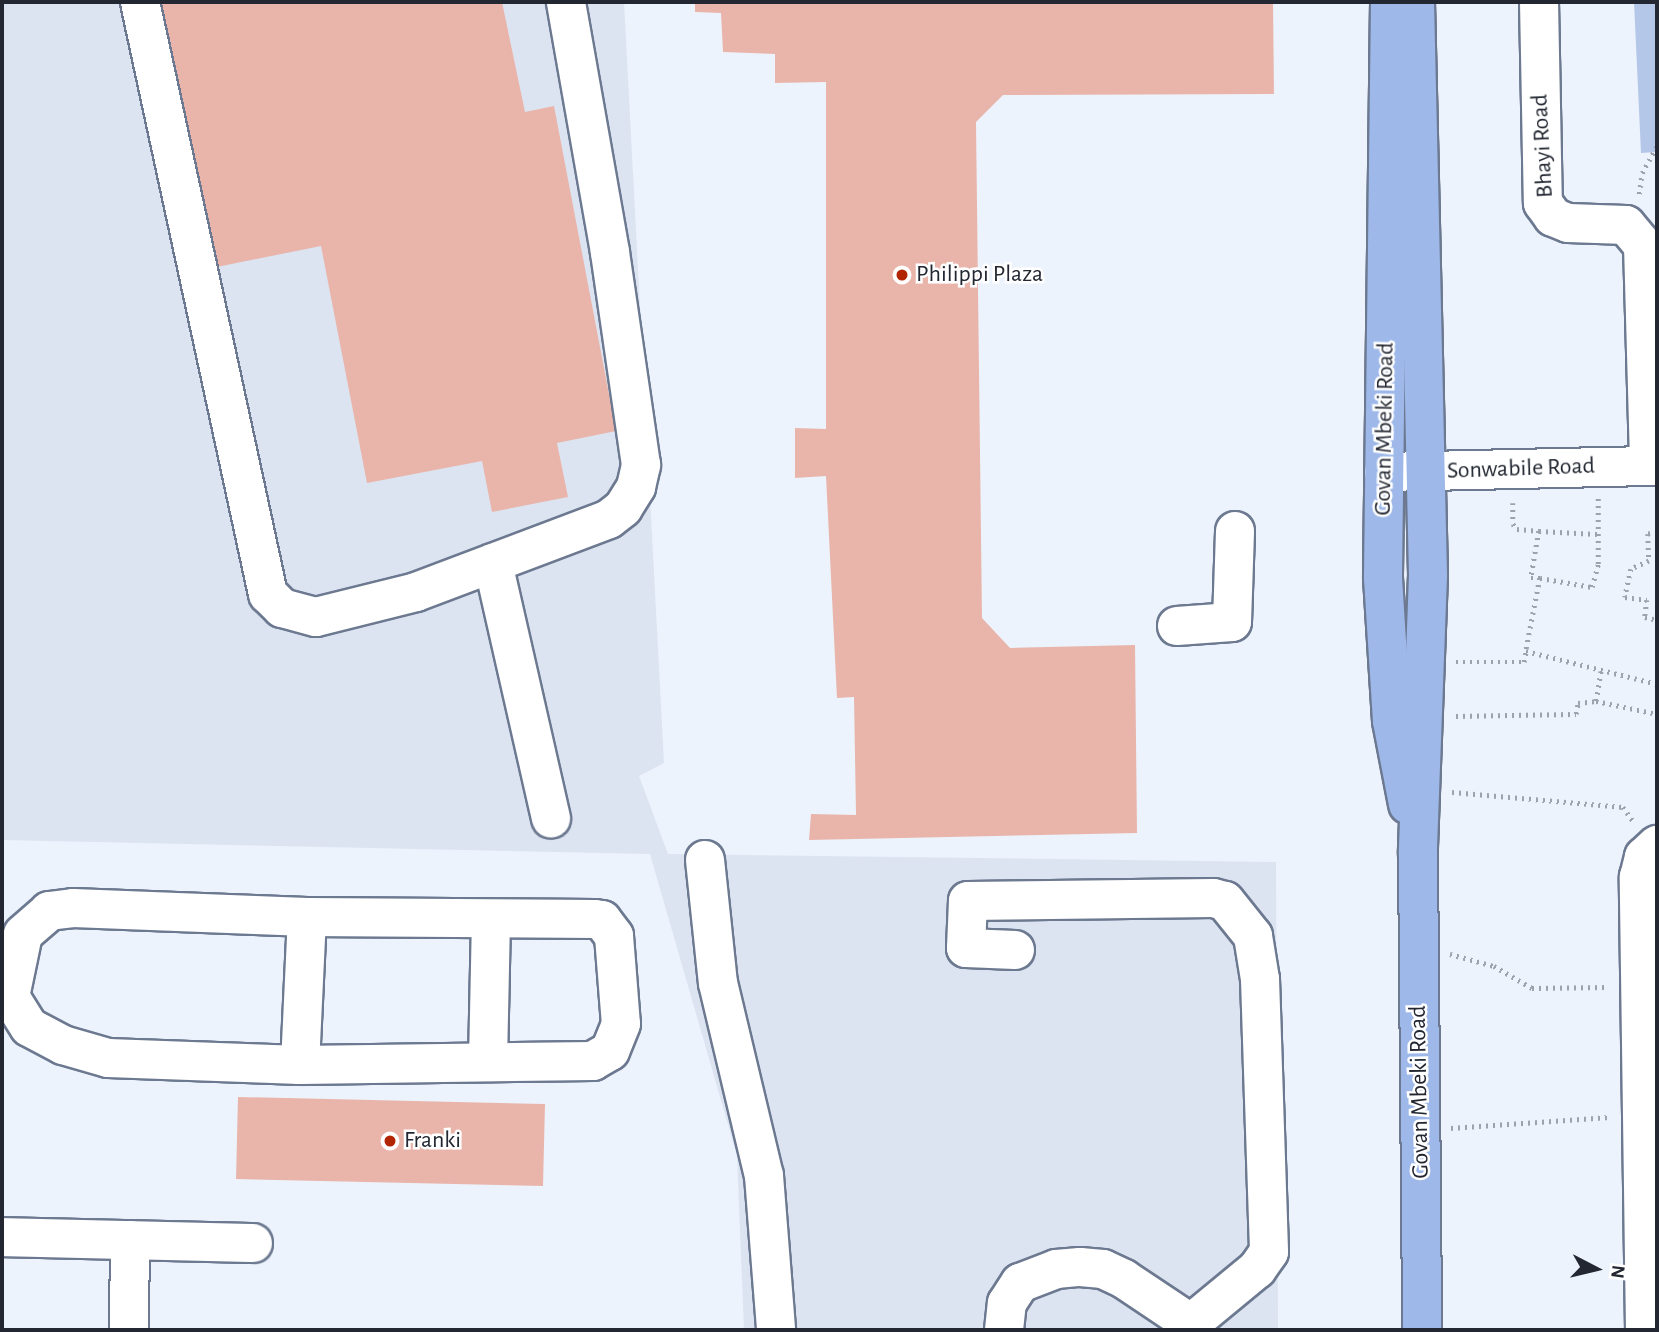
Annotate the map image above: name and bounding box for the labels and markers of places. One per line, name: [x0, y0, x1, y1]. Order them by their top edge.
place label: Philippi Plaza: [916, 261, 1043, 289]
marker: Philippi Plaza: [894, 267, 910, 283]
place label: Franki: [404, 1127, 461, 1155]
marker: Franki: [382, 1133, 398, 1149]

